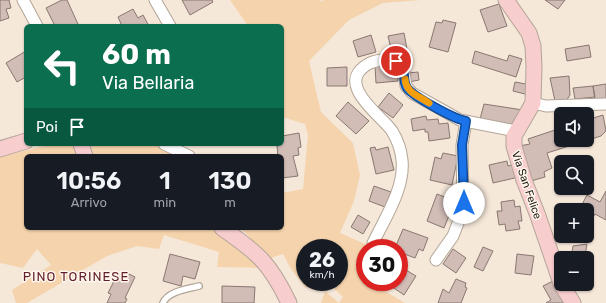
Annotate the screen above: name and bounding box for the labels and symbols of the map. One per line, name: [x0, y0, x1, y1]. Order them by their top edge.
pin: [379, 44, 413, 78]
street label: Via San Felice: [509, 150, 544, 221]
position arrow: [443, 182, 485, 224]
speed limit sign: 30: [356, 239, 408, 291]
district label: PINO TORINESE: [23, 269, 129, 284]

